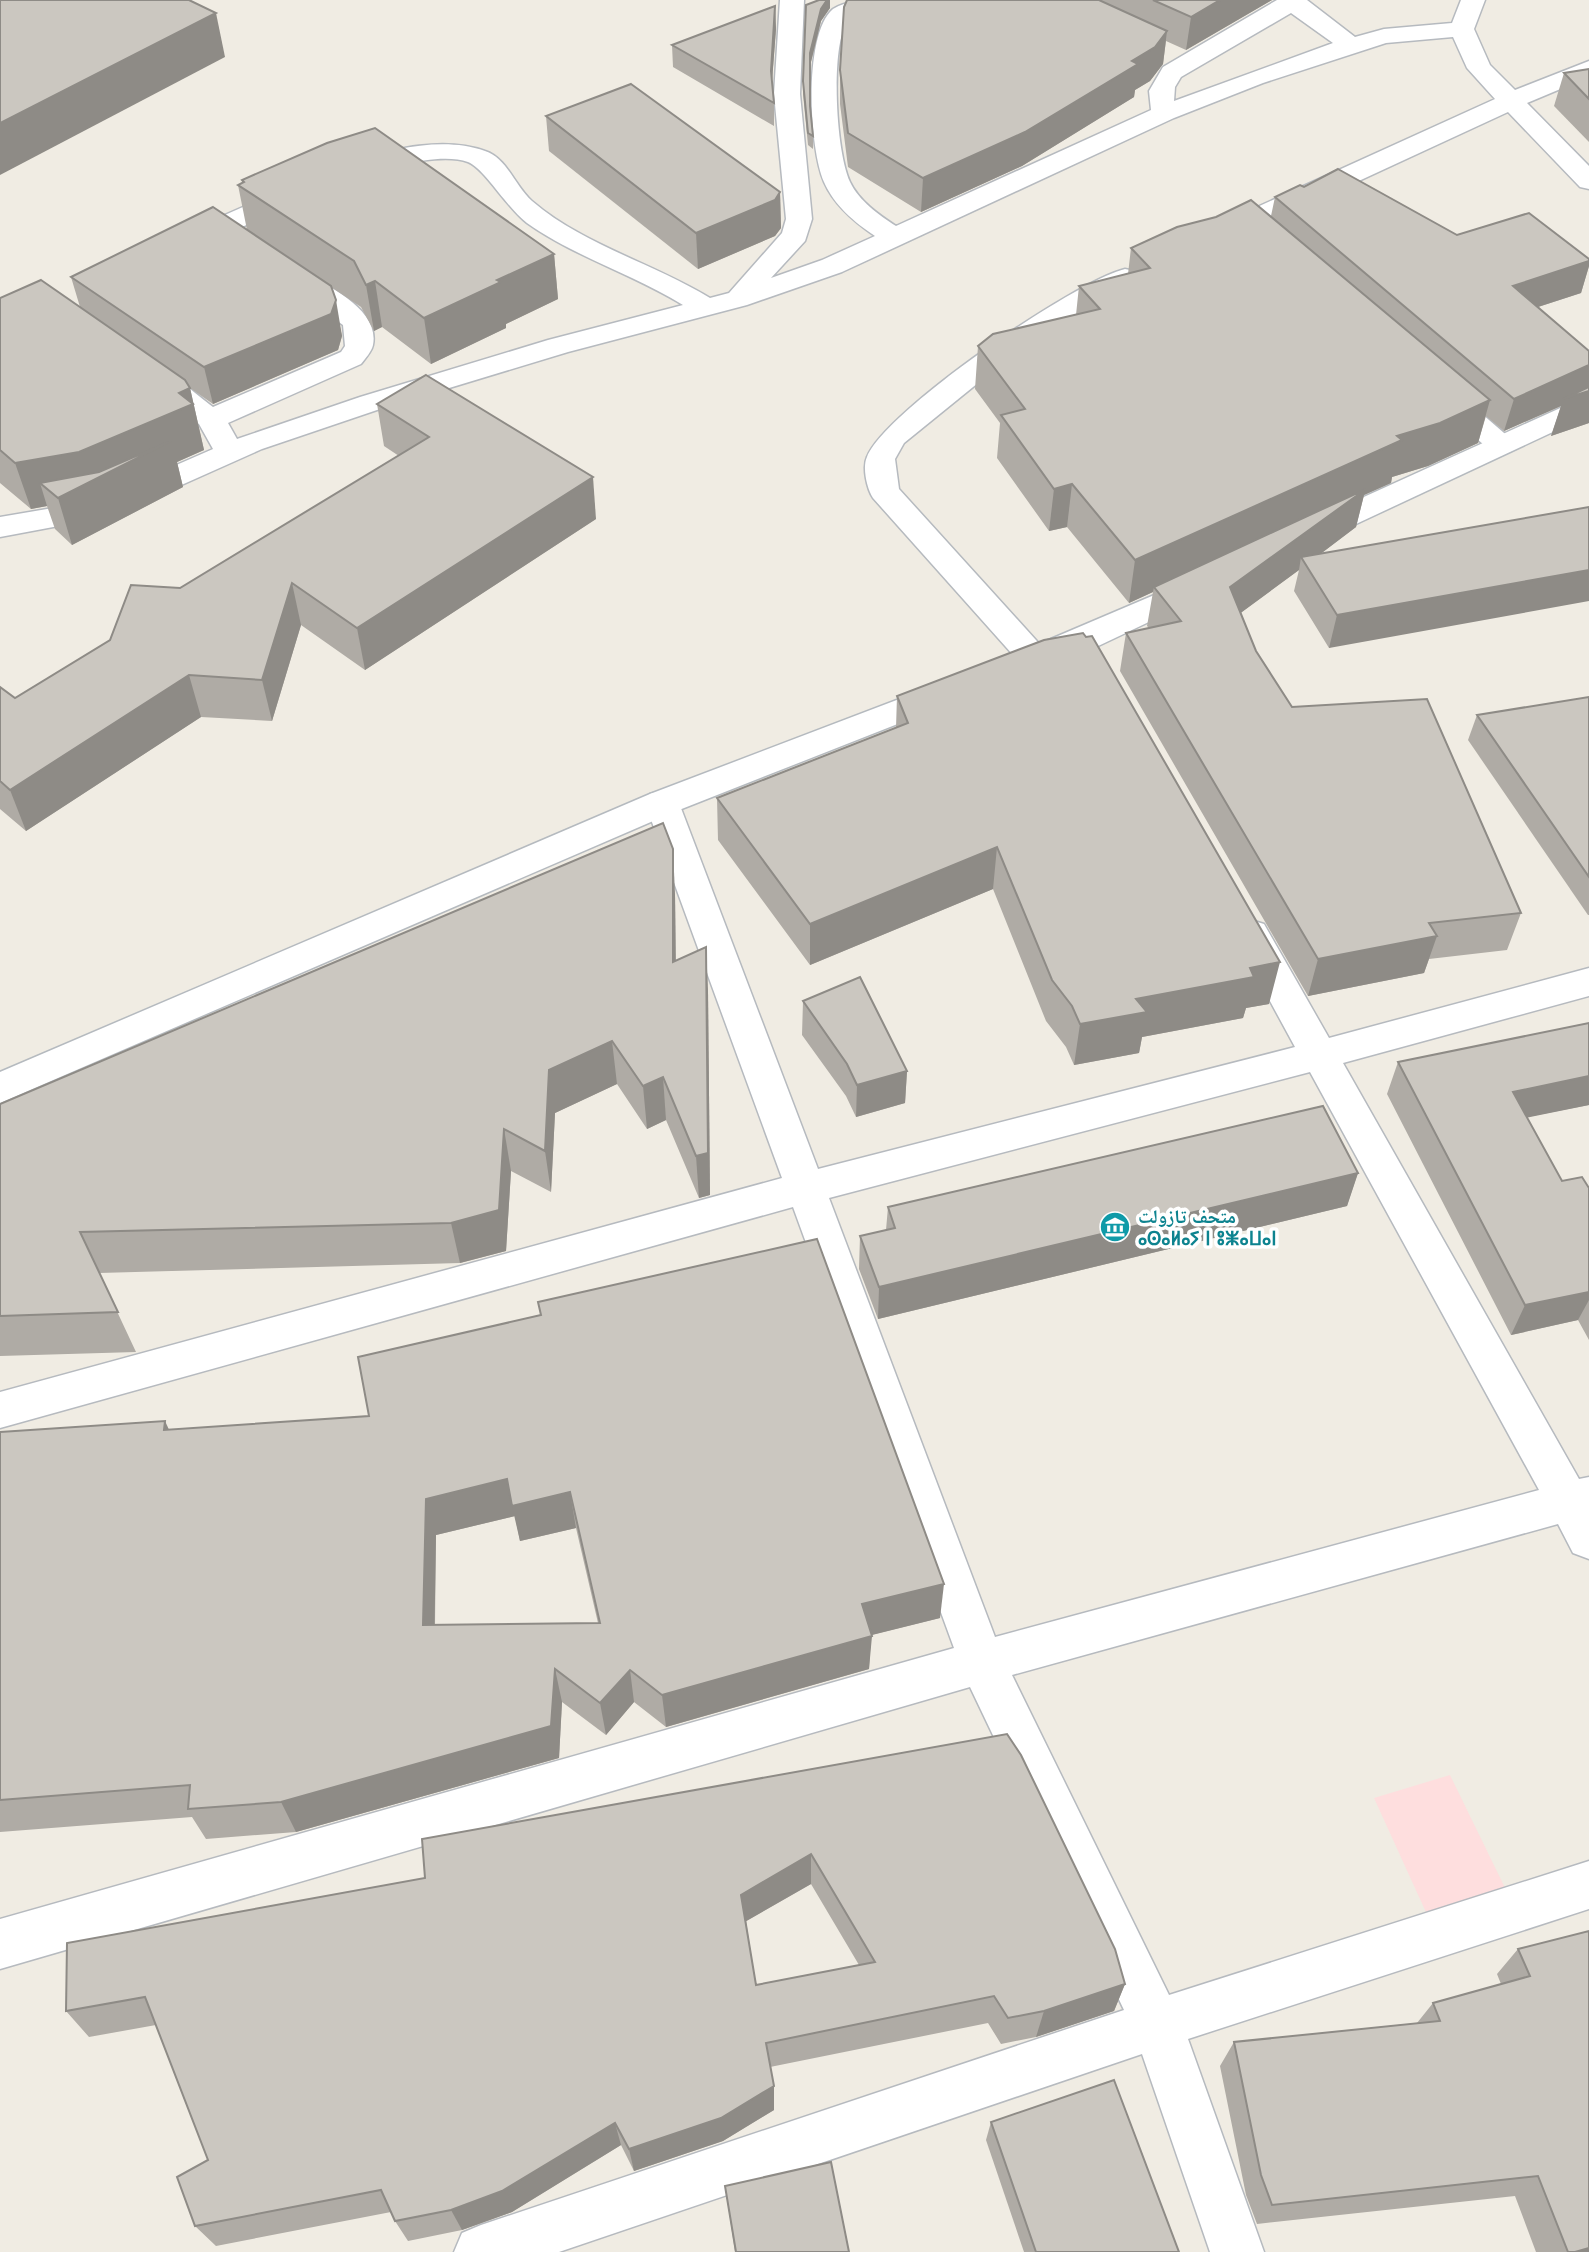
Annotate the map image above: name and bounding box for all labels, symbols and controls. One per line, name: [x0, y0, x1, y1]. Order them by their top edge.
place label: متحف تازولت ⴰⵙⴰⵍⴰⵢ ⵏ ⵓⵥⴰⵡⴰⵏ: [1138, 1203, 1277, 1252]
museum icon: متحف تازولت ⴰⵙⴰⵍⴰⵢ ⵏ ⵓⵥⴰⵡⴰⵏ: [1098, 1210, 1132, 1244]

